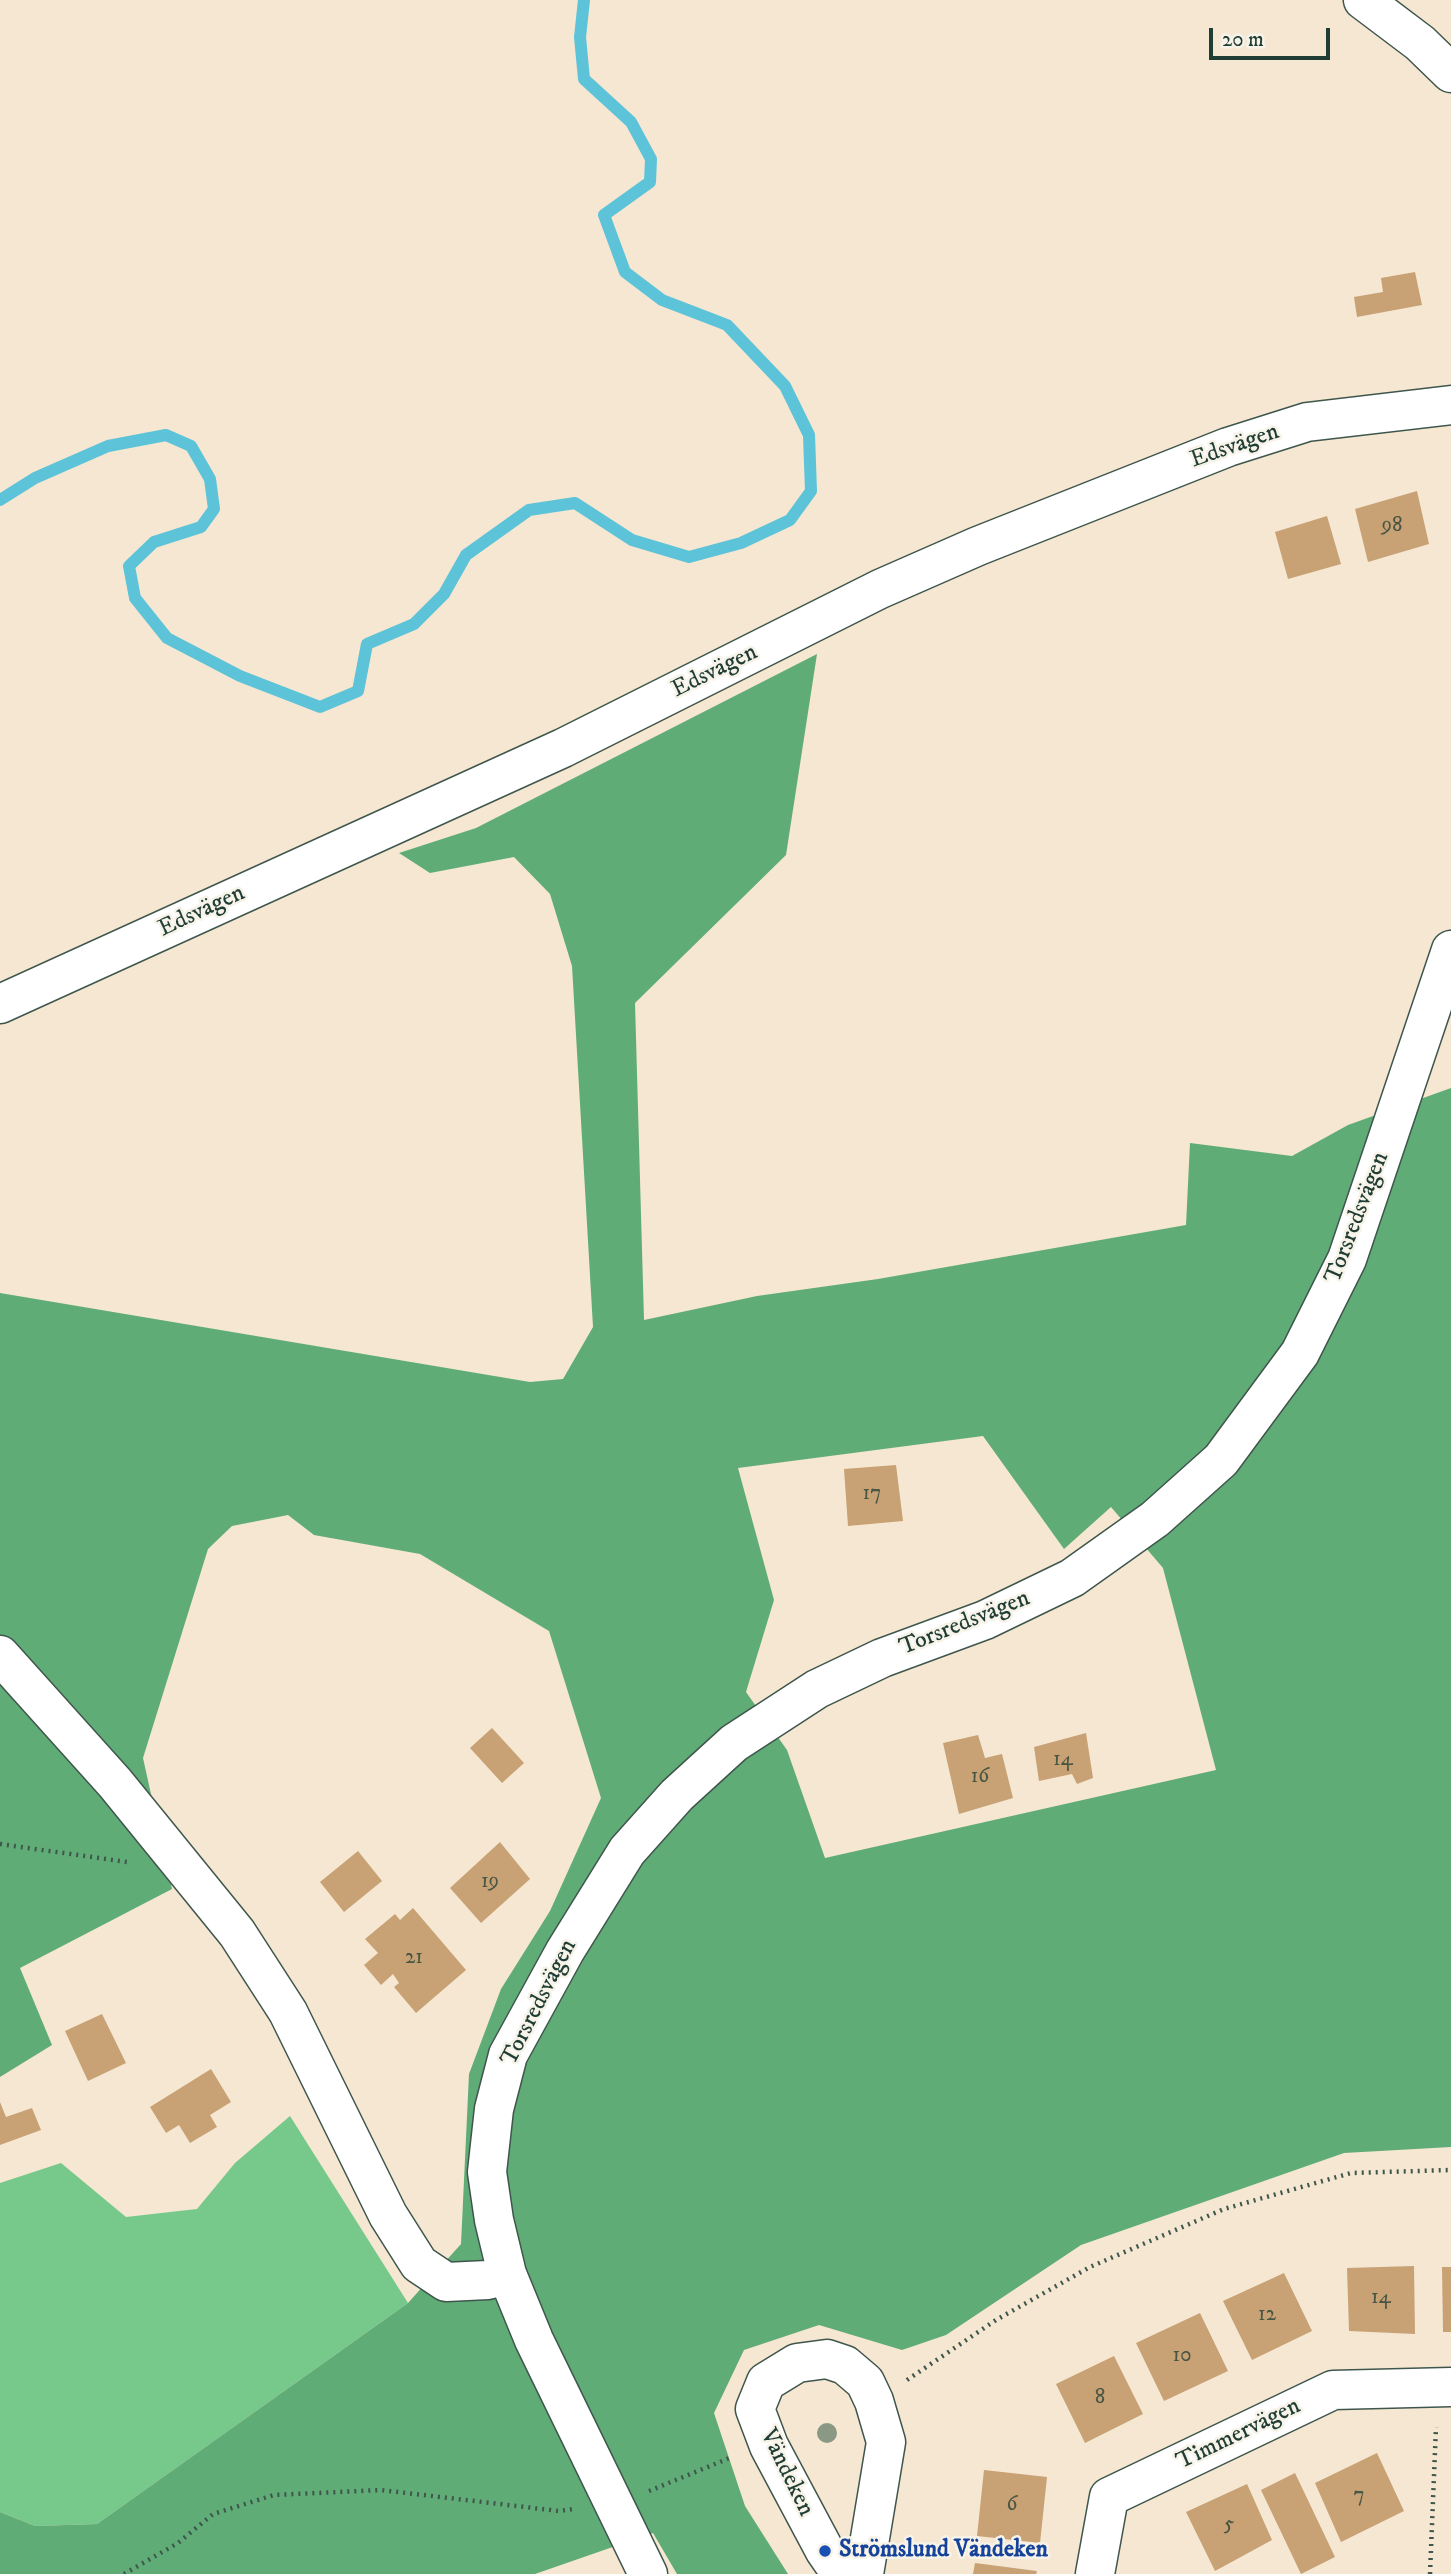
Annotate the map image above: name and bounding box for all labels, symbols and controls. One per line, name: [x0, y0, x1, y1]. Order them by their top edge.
scale bar: [1213, 14, 1334, 58]
text: 20 m: [1222, 27, 1264, 53]
street label: Edsvägen: [1187, 418, 1283, 476]
house number: 98: [1382, 514, 1402, 540]
street label: Edsvägen: [667, 639, 763, 705]
street label: Edsvägen: [154, 880, 250, 944]
street label: Torsredsvägen: [1320, 1148, 1396, 1288]
house number: 17: [863, 1482, 881, 1508]
street label: Torsredsvägen: [896, 1585, 1034, 1663]
house number: 14: [1053, 1748, 1073, 1774]
house number: 16: [971, 1765, 989, 1791]
house number: 19: [481, 1870, 499, 1896]
street label: Torsredsvägen: [496, 1935, 584, 2071]
house number: 21: [405, 1946, 423, 1972]
house number: 14: [1371, 2286, 1391, 2312]
house number: 12: [1258, 2303, 1276, 2329]
house number: 10: [1173, 2344, 1191, 2370]
house number: 8: [1095, 2386, 1105, 2412]
street label: Timmervägen: [1172, 2393, 1306, 2477]
street label: Vändeken: [753, 2425, 819, 2521]
house number: 7: [1353, 2484, 1365, 2510]
house number: 6: [1007, 2493, 1017, 2519]
house number: 5: [1224, 2513, 1234, 2539]
place label: Strömslund Vändeken: [839, 2537, 1048, 2565]
marker: Strömslund Vändeken: [817, 2543, 833, 2559]

